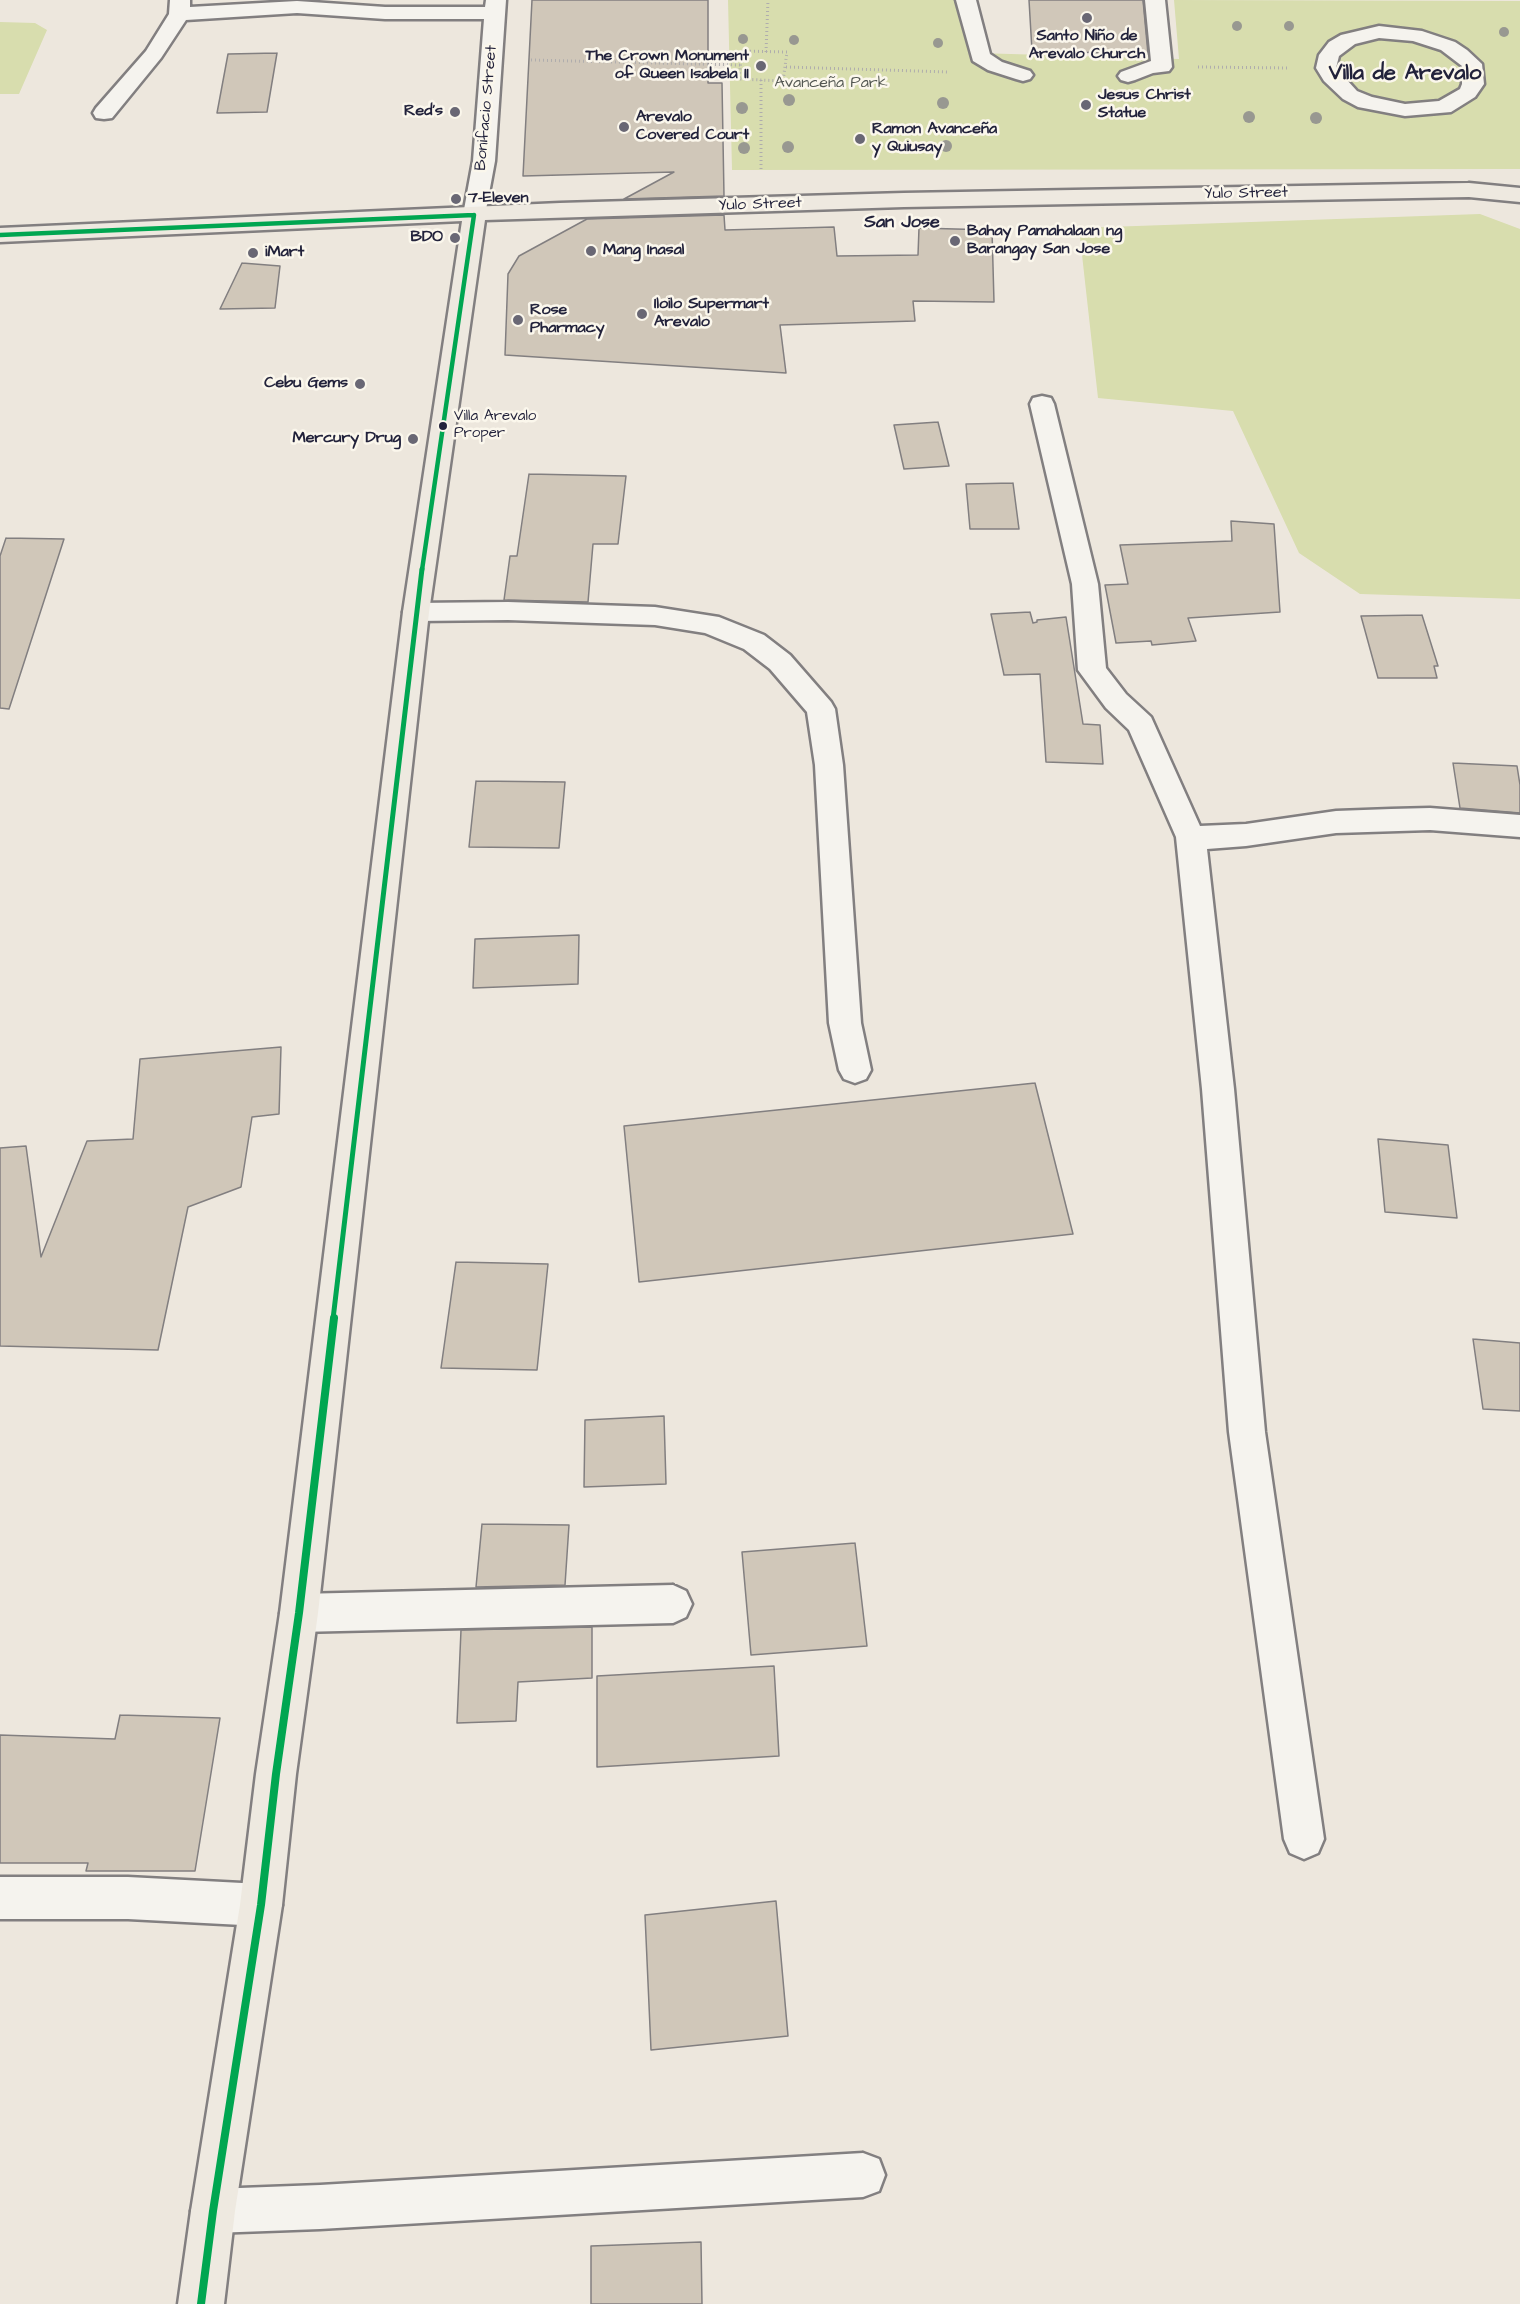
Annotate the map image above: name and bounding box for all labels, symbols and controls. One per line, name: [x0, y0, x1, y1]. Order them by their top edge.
marker: Santo Niño de Arevalo Church: [1080, 11, 1094, 25]
place label: Santo Niño de Arevalo Church: [1029, 27, 1145, 65]
street label: Bonifacio Street: [472, 45, 502, 171]
place label: The Crown Monument of Queen Isabela II: [586, 47, 749, 85]
marker: The Crown Monument of Queen Isabela II: [754, 59, 768, 73]
district label: Villa de Arevalo: [1329, 61, 1481, 87]
park label: Avanceña Park: [774, 74, 888, 94]
place label: Jesus Christ Statue: [1098, 86, 1191, 124]
marker: Jesus Christ Statue: [1079, 98, 1093, 112]
place label: Red's: [404, 102, 443, 122]
marker: Red's: [448, 105, 462, 119]
place label: Arevalo Covered Court: [636, 108, 749, 146]
marker: Arevalo Covered Court: [617, 120, 631, 134]
place label: Ramon Avanceña y Quiusay: [872, 120, 997, 158]
marker: Ramon Avanceña y Quiusay: [853, 132, 867, 146]
street label: Yulo Street: [1204, 184, 1288, 204]
place label: 7-Eleven: [468, 189, 528, 209]
marker: 7-Eleven: [449, 192, 463, 206]
street label: Yulo Street: [718, 194, 802, 216]
district label: San Jose: [864, 212, 940, 234]
place label: Bahay Pamahalaan ng Barangay San Jose: [967, 222, 1122, 260]
place label: BDO: [411, 228, 443, 248]
marker: BDO: [448, 231, 462, 245]
marker: Bahay Pamahalaan ng Barangay San Jose: [948, 234, 962, 248]
place label: Mang Inasal: [603, 241, 684, 261]
place label: iMart: [265, 243, 304, 263]
marker: Mang Inasal: [584, 244, 598, 258]
marker: iMart: [246, 246, 260, 260]
place label: Iloilo Supermart Arevalo: [654, 295, 769, 333]
place label: Rose Pharmacy: [530, 301, 605, 339]
marker: Iloilo Supermart Arevalo: [635, 307, 649, 321]
marker: Rose Pharmacy: [511, 313, 525, 327]
place label: Cebu Gems: [264, 374, 348, 394]
marker: Cebu Gems: [353, 377, 367, 391]
place label: Villa Arevalo Proper: [454, 408, 536, 443]
marker: Villa Arevalo Proper: [437, 420, 449, 432]
place label: Mercury Drug: [292, 429, 401, 449]
marker: Mercury Drug: [406, 432, 420, 446]

